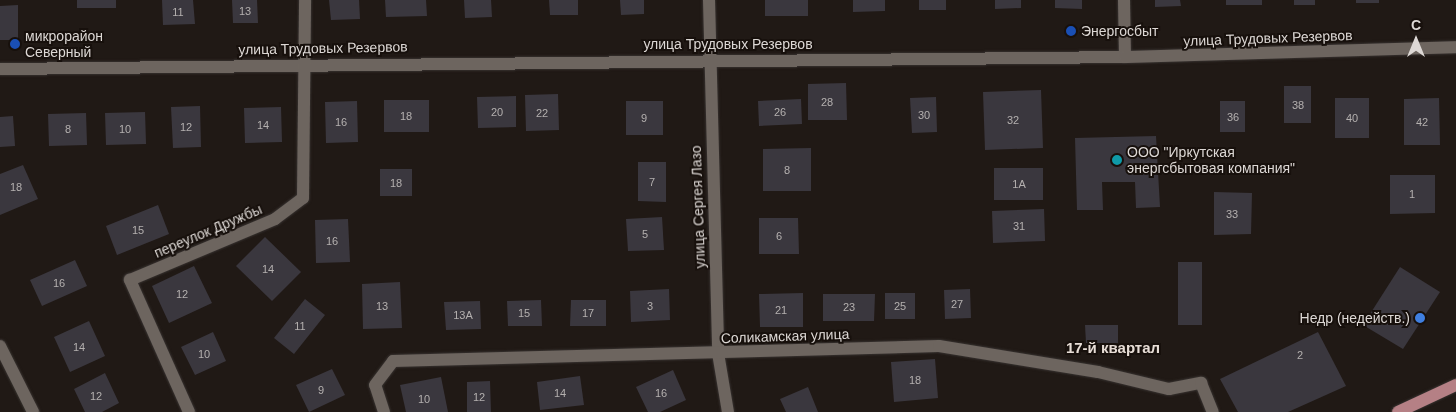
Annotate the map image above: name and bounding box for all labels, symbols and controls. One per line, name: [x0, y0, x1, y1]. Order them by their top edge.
house number: 13: [239, 4, 251, 18]
house number: 11: [172, 5, 184, 19]
north arrow: [1391, 15, 1441, 65]
text: С: [1411, 17, 1421, 33]
place label: Энергосбыт: [1081, 23, 1158, 39]
marker: Энергосбыт: [1065, 25, 1077, 37]
street label: улица Трудовых Резервов: [1183, 27, 1353, 49]
place label: микрорайон Северный: [25, 28, 103, 60]
street label: улица Трудовых Резервов: [643, 36, 813, 52]
marker: микрорайон Северный: [9, 38, 21, 50]
street label: улица Трудовых Резервов: [238, 38, 408, 58]
house number: 28: [821, 95, 833, 109]
house number: 38: [1292, 98, 1304, 112]
house number: 20: [491, 105, 503, 119]
house number: 26: [774, 105, 786, 119]
house number: 22: [536, 106, 548, 120]
house number: 30: [918, 108, 930, 122]
house number: 18: [400, 109, 412, 123]
house number: 36: [1227, 110, 1239, 124]
house number: 9: [641, 111, 647, 125]
house number: 40: [1346, 111, 1358, 125]
house number: 32: [1007, 113, 1019, 127]
house number: 16: [335, 115, 347, 129]
house number: 42: [1416, 115, 1428, 129]
house number: 14: [257, 118, 269, 132]
house number: 12: [180, 120, 192, 134]
house number: 8: [65, 122, 71, 136]
house number: 10: [119, 122, 131, 136]
place label: ООО "Иркутская энергсбытовая компания": [1127, 144, 1295, 176]
street label: улица Сергея Лазо: [687, 145, 709, 269]
marker: ООО "Иркутская энергсбытовая компания": [1111, 154, 1123, 166]
house number: 8: [784, 163, 790, 177]
house number: 7: [649, 175, 655, 189]
house number: 18: [390, 176, 402, 190]
house number: 1А: [1012, 177, 1026, 191]
house number: 18: [10, 180, 22, 194]
house number: 1: [1409, 187, 1415, 201]
street label: переулок Дружбы: [152, 201, 264, 261]
house number: 33: [1226, 207, 1238, 221]
house number: 31: [1013, 219, 1025, 233]
house number: 15: [132, 223, 144, 237]
house number: 5: [642, 227, 648, 241]
house number: 6: [776, 229, 782, 243]
house number: 16: [326, 234, 338, 248]
house number: 14: [262, 262, 274, 276]
house number: 16: [53, 276, 65, 290]
house number: 12: [176, 287, 188, 301]
house number: 27: [951, 297, 963, 311]
house number: 13: [376, 299, 388, 313]
house number: 3: [647, 299, 653, 313]
house number: 25: [894, 299, 906, 313]
house number: 23: [843, 300, 855, 314]
house number: 21: [775, 303, 787, 317]
house number: 15: [518, 306, 530, 320]
house number: 17: [582, 306, 594, 320]
house number: 13А: [453, 308, 473, 322]
place label: Недр (недейств.): [1300, 310, 1410, 326]
marker: Недр (недейств.): [1414, 312, 1426, 324]
house number: 11: [294, 319, 306, 333]
street label: Соликамская улица: [720, 325, 850, 347]
district label: 17-й квартал: [1066, 339, 1160, 357]
house number: 14: [73, 340, 85, 354]
house number: 10: [198, 347, 210, 361]
house number: 2: [1297, 348, 1303, 362]
house number: 18: [909, 373, 921, 387]
house number: 9: [318, 383, 324, 397]
house number: 14: [554, 386, 566, 400]
house number: 16: [655, 386, 667, 400]
house number: 12: [90, 389, 102, 403]
house number: 12: [473, 390, 485, 404]
house number: 10: [418, 392, 430, 406]

